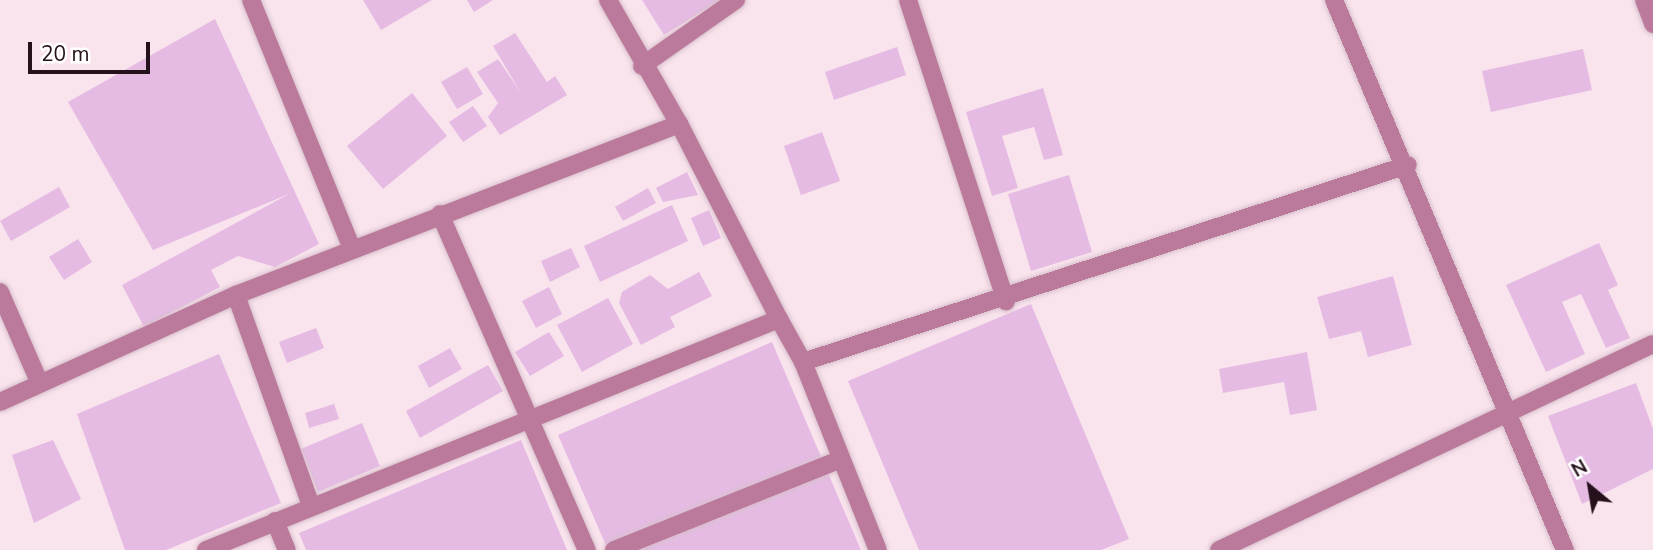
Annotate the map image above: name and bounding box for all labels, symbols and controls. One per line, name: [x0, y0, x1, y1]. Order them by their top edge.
scale bar: [32, 28, 154, 72]
text: 20 m: [41, 40, 90, 68]
north arrow: [1555, 452, 1625, 522]
text: N: [1567, 454, 1592, 484]

